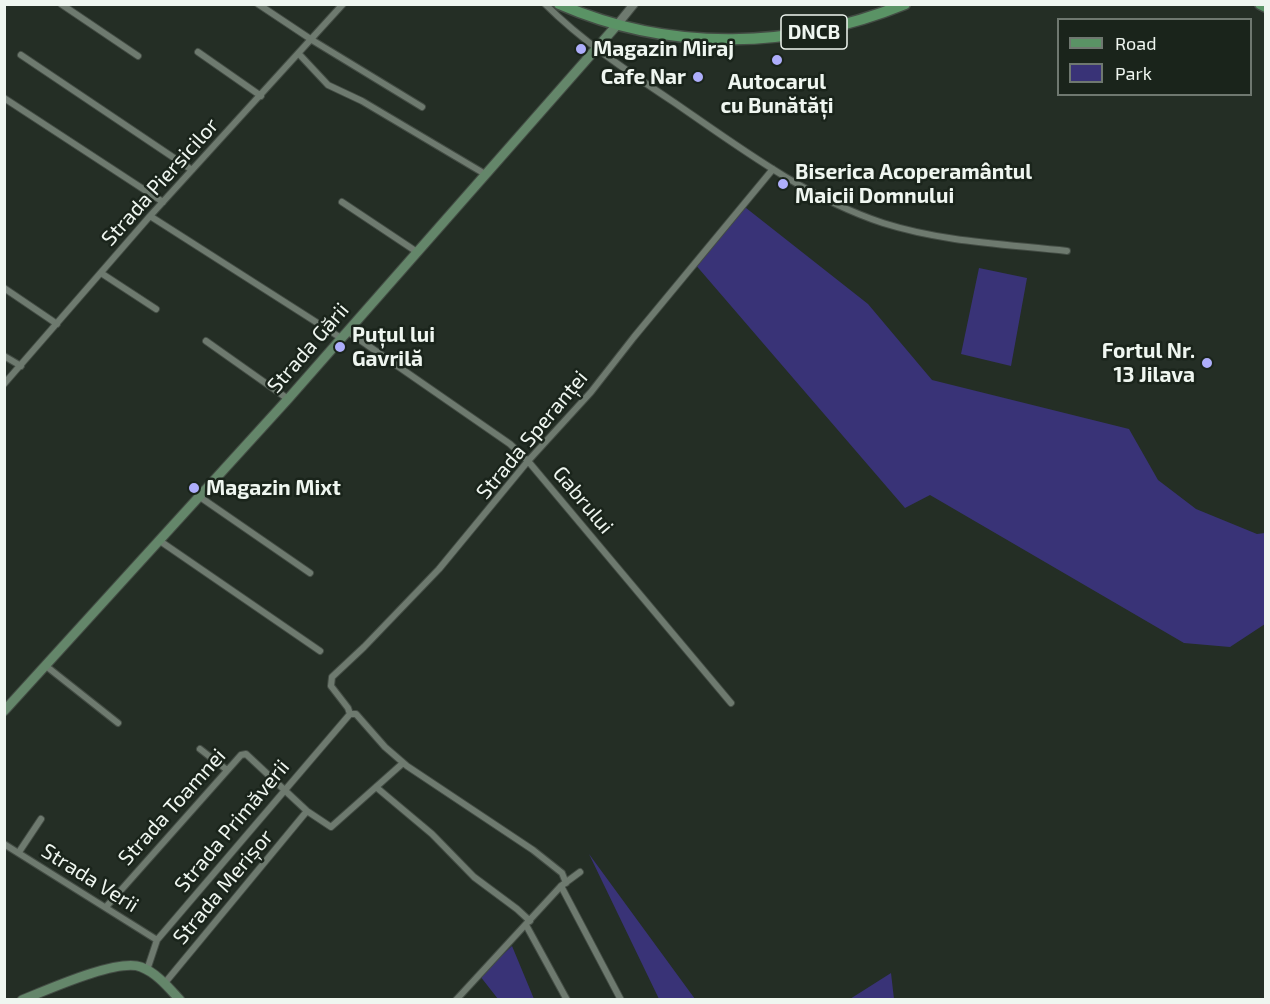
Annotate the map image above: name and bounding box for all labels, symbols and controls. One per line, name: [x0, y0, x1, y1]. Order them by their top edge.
road number: DNCB: [781, 15, 847, 49]
legend: [1057, 18, 1252, 96]
text: Road: [1115, 32, 1156, 54]
place label: Magazin Miraj: [593, 36, 734, 62]
marker: Magazin Miraj: [574, 42, 588, 56]
marker: Autocarul cu Bunătăți: [770, 53, 784, 67]
text: Park: [1115, 62, 1152, 84]
place label: Cafe Nar: [601, 64, 686, 90]
place label: Autocarul cu Bunătăți: [720, 69, 834, 119]
marker: Cafe Nar: [691, 70, 705, 84]
street label: Strada Piersicilor: [96, 113, 224, 251]
place label: Biserica Acoperamântul Maicii Domnului: [795, 159, 1032, 209]
marker: Biserica Acoperamântul Maicii Domnului: [776, 177, 790, 191]
street label: Strada Gării: [262, 298, 354, 398]
place label: Puțul lui Gavrilă: [352, 322, 435, 372]
place label: Fortul Nr. 13 Jilava: [1102, 338, 1195, 388]
marker: Puțul lui Gavrilă: [333, 340, 347, 354]
marker: Fortul Nr. 13 Jilava: [1200, 356, 1214, 370]
street label: Strada Speranței: [471, 366, 593, 504]
street label: Gabrului: [547, 461, 619, 539]
place label: Magazin Mixt: [206, 475, 341, 501]
marker: Magazin Mixt: [187, 481, 201, 495]
street label: Strada Toamnei: [113, 743, 231, 871]
street label: Strada Primăverii: [169, 755, 295, 897]
street label: Strada Merișor: [168, 824, 278, 950]
street label: Strada Verii: [37, 838, 143, 918]

